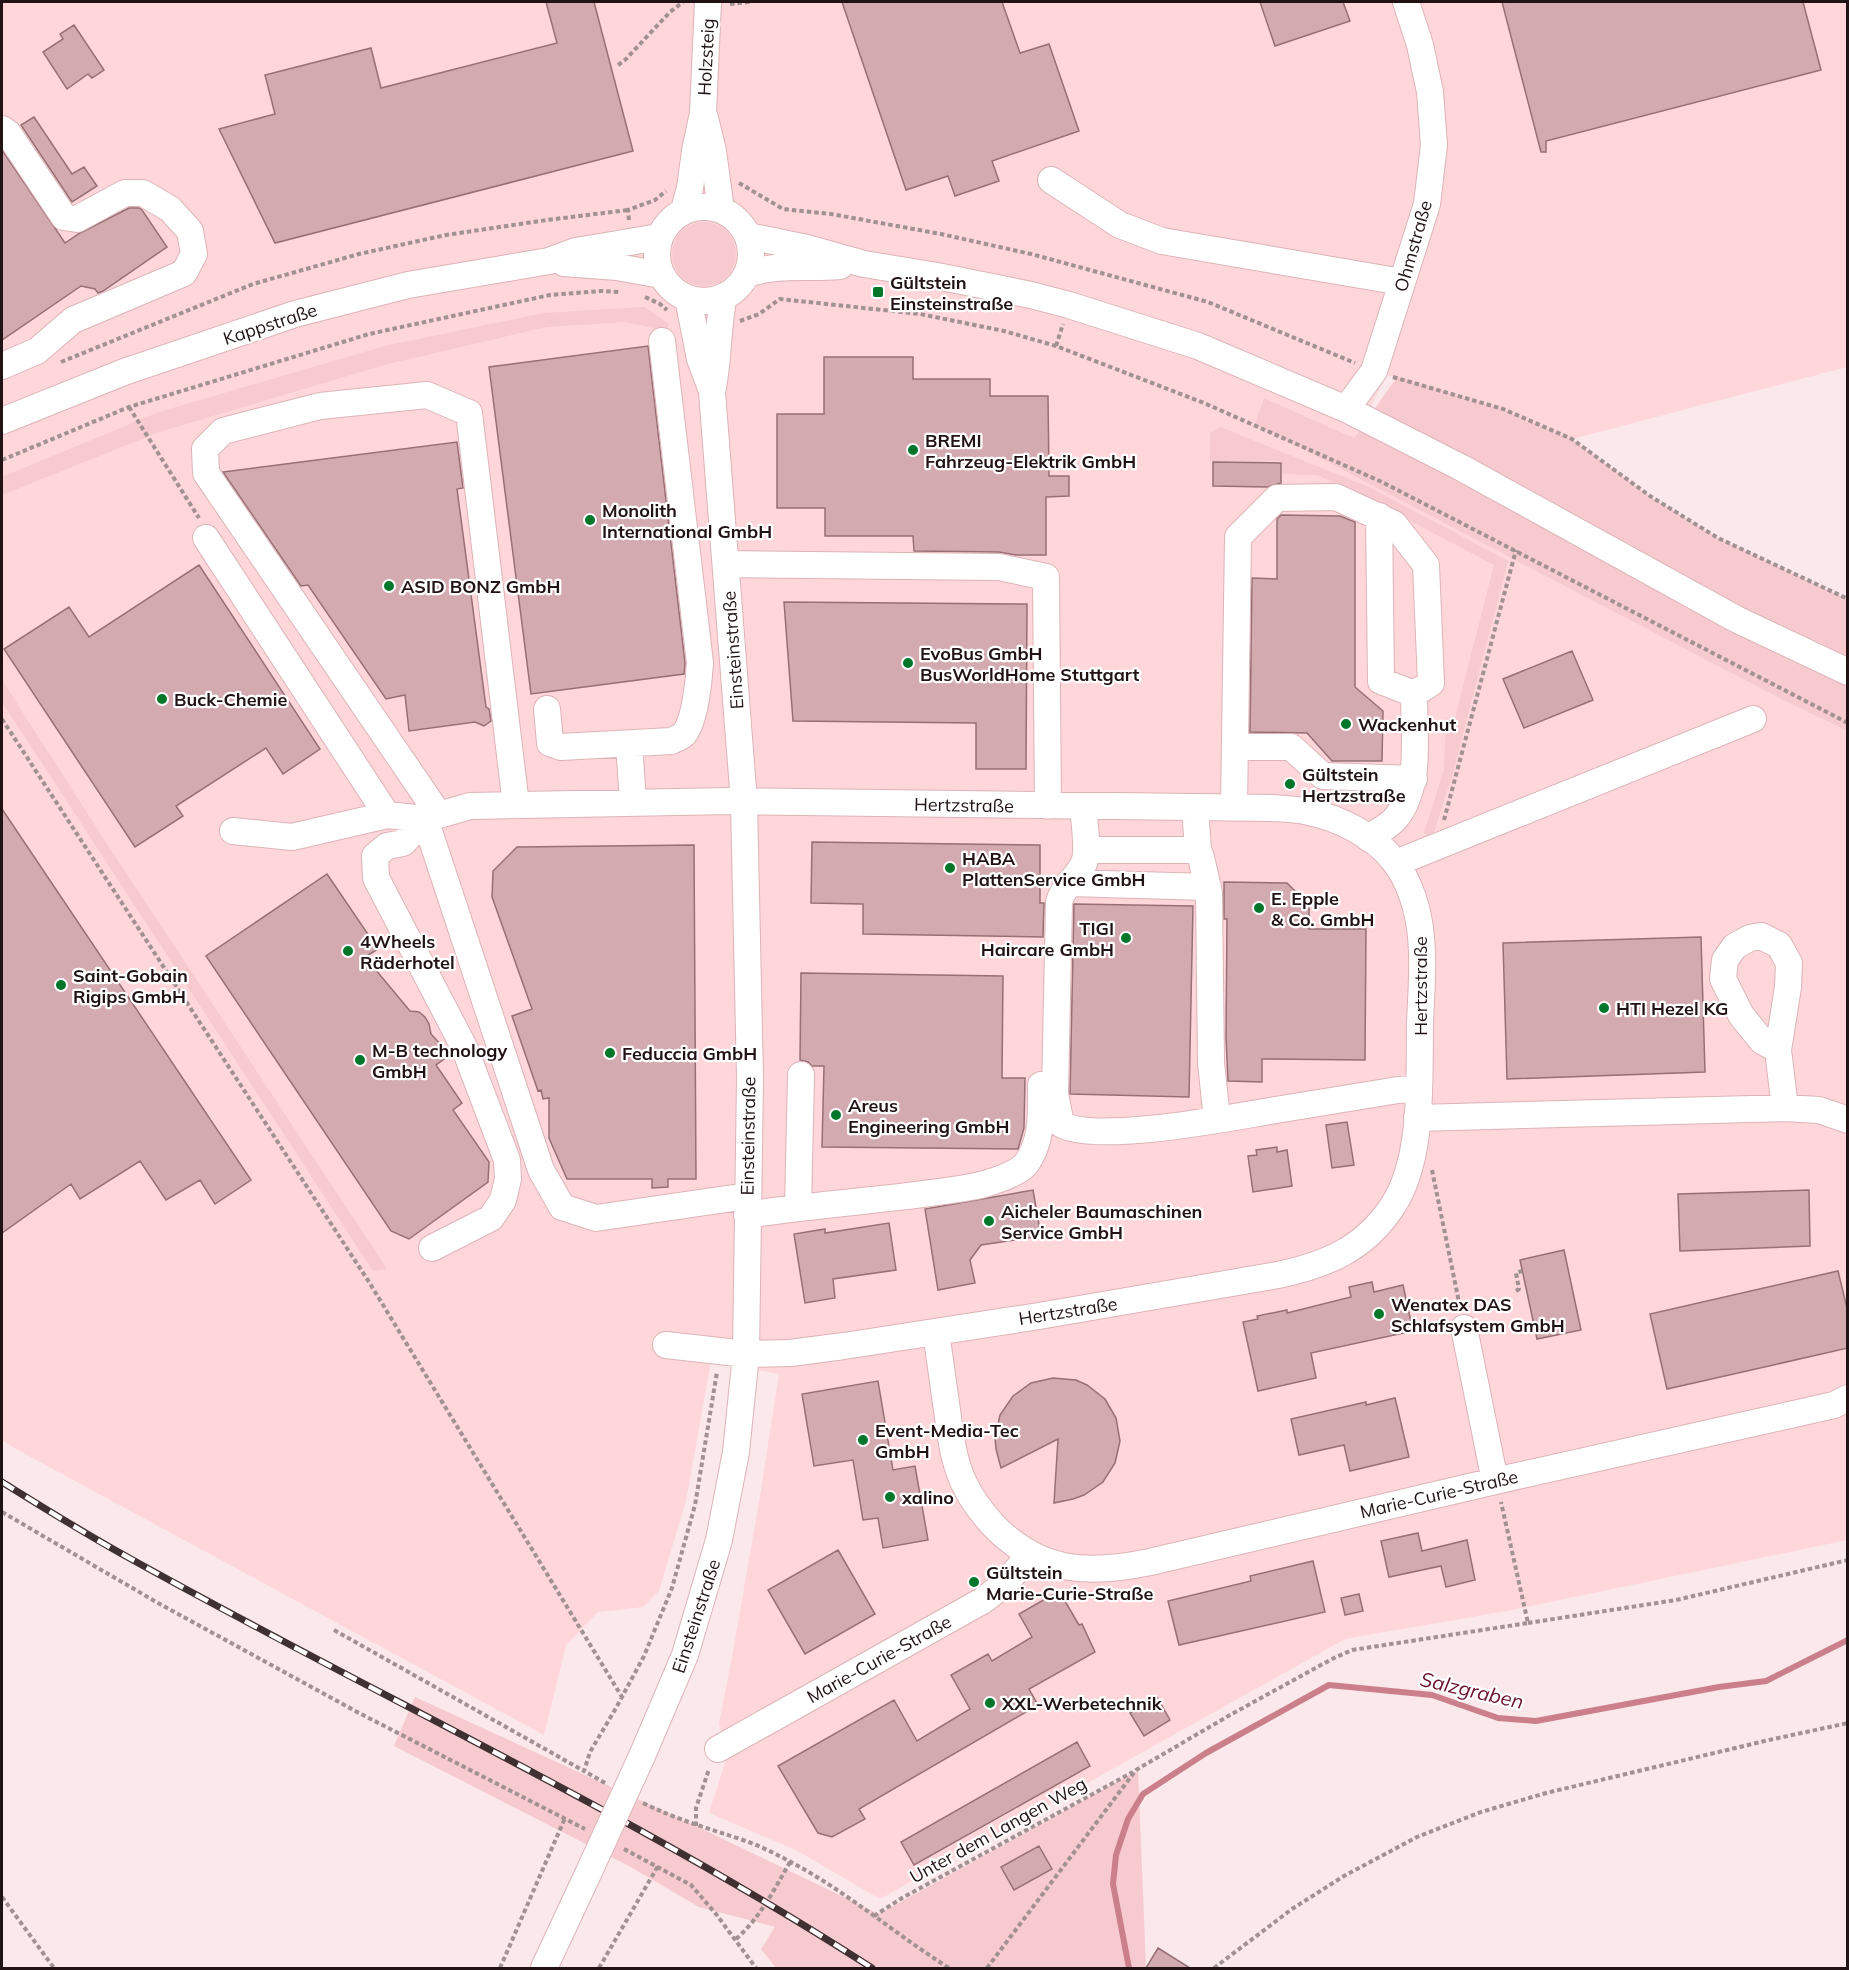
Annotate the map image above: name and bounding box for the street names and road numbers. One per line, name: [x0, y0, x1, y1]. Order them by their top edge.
street label: Holzsteig: [692, 18, 720, 96]
street label: Ohmstraße: [1389, 198, 1437, 294]
street label: Kappstraße: [220, 298, 320, 350]
street label: Einsteinstraße: [717, 590, 749, 710]
street label: Hertzstraße: [914, 793, 1014, 817]
street label: Hertzstraße: [1409, 936, 1432, 1036]
street label: Einsteinstraße: [735, 1076, 761, 1196]
street label: Hertzstraße: [1017, 1292, 1119, 1330]
street label: Marie-Curie-Straße: [1358, 1465, 1520, 1523]
street label: Einsteinstraße: [667, 1556, 725, 1676]
street label: Marie-Curie-Straße: [803, 1610, 955, 1708]
street label: Unter dem Langen Weg: [906, 1772, 1090, 1888]

